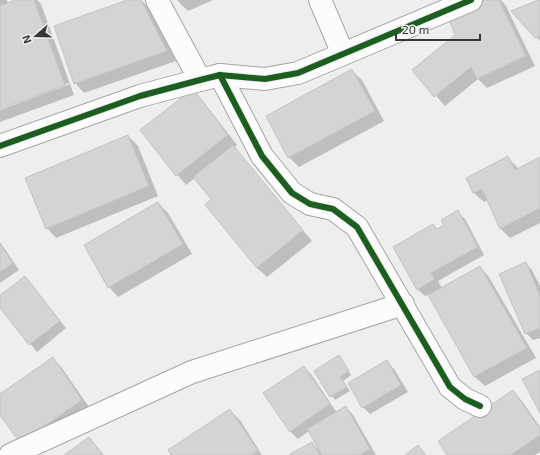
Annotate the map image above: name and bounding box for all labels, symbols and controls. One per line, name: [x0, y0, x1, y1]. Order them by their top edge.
north arrow: [16, 16, 56, 56]
scale bar: [396, 16, 480, 42]
text: 20 m: [402, 22, 429, 36]
text: N: [19, 34, 34, 46]

